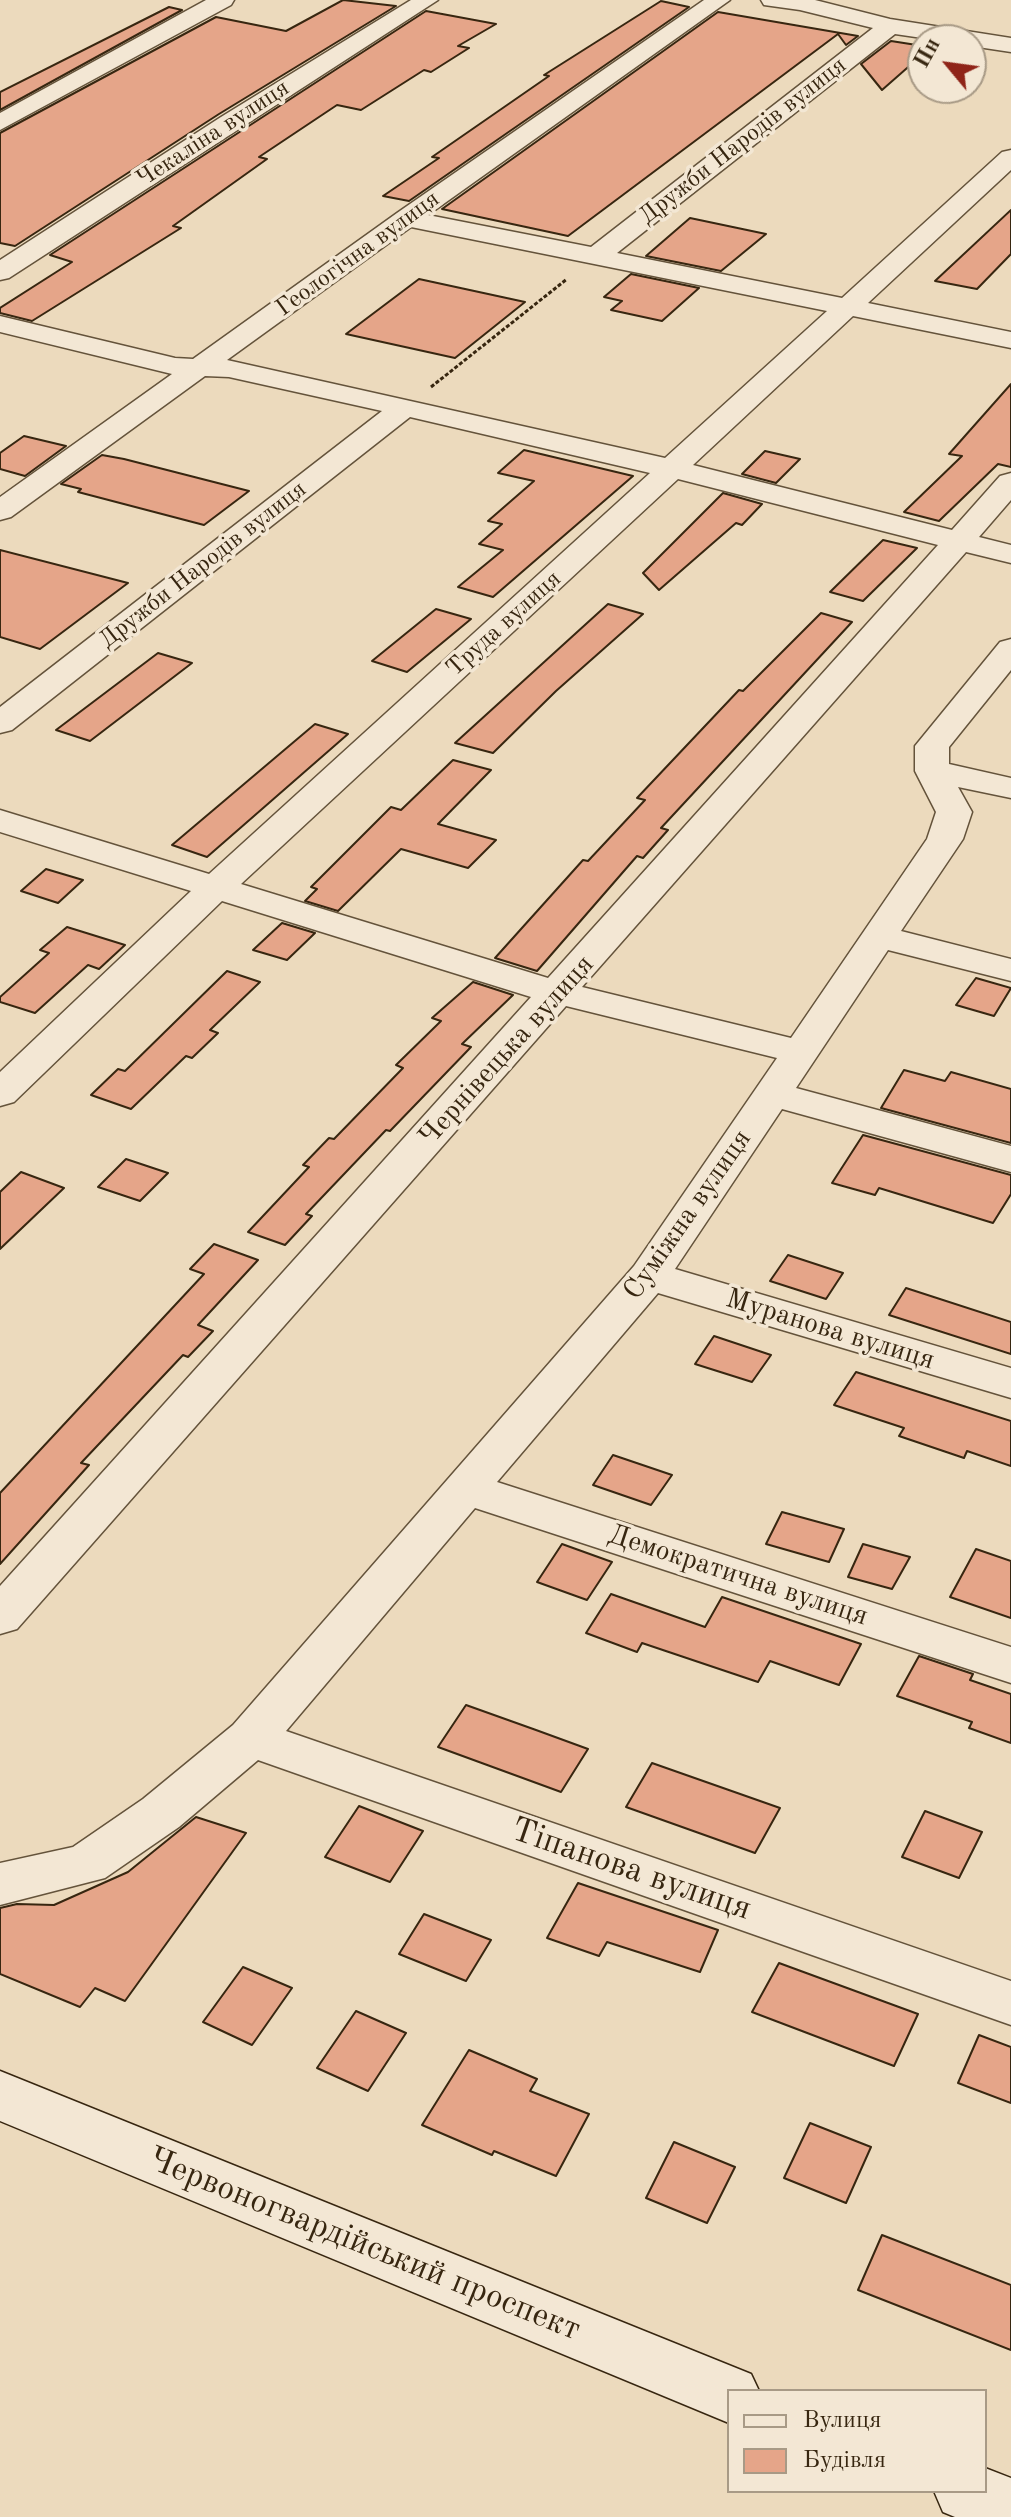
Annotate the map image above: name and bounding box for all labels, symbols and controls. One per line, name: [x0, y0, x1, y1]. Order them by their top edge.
north arrow: [907, 24, 987, 104]
text: Пн: [911, 35, 945, 72]
street label: Дружби Народів вулиця: [634, 51, 852, 231]
street label: Чекаліна вулиця: [131, 74, 295, 194]
street label: Геологічна вулиця: [271, 185, 445, 323]
street label: Дружби Народів вулиця: [94, 475, 312, 655]
street label: Труда вулиця: [441, 565, 567, 683]
street label: Чернівецька вулиця: [412, 949, 602, 1153]
street label: Суміжна вулиця: [617, 1123, 759, 1307]
street label: Муранова вулиця: [721, 1282, 939, 1378]
street label: Демократична вулиця: [604, 1518, 872, 1634]
street label: Тіпанова вулиця: [506, 1810, 756, 1930]
street label: Червоногвардійський проспект: [142, 2139, 586, 2351]
legend: [727, 2389, 987, 2493]
text: Вулиця: [803, 2409, 882, 2433]
text: Будівля: [803, 2449, 886, 2473]

